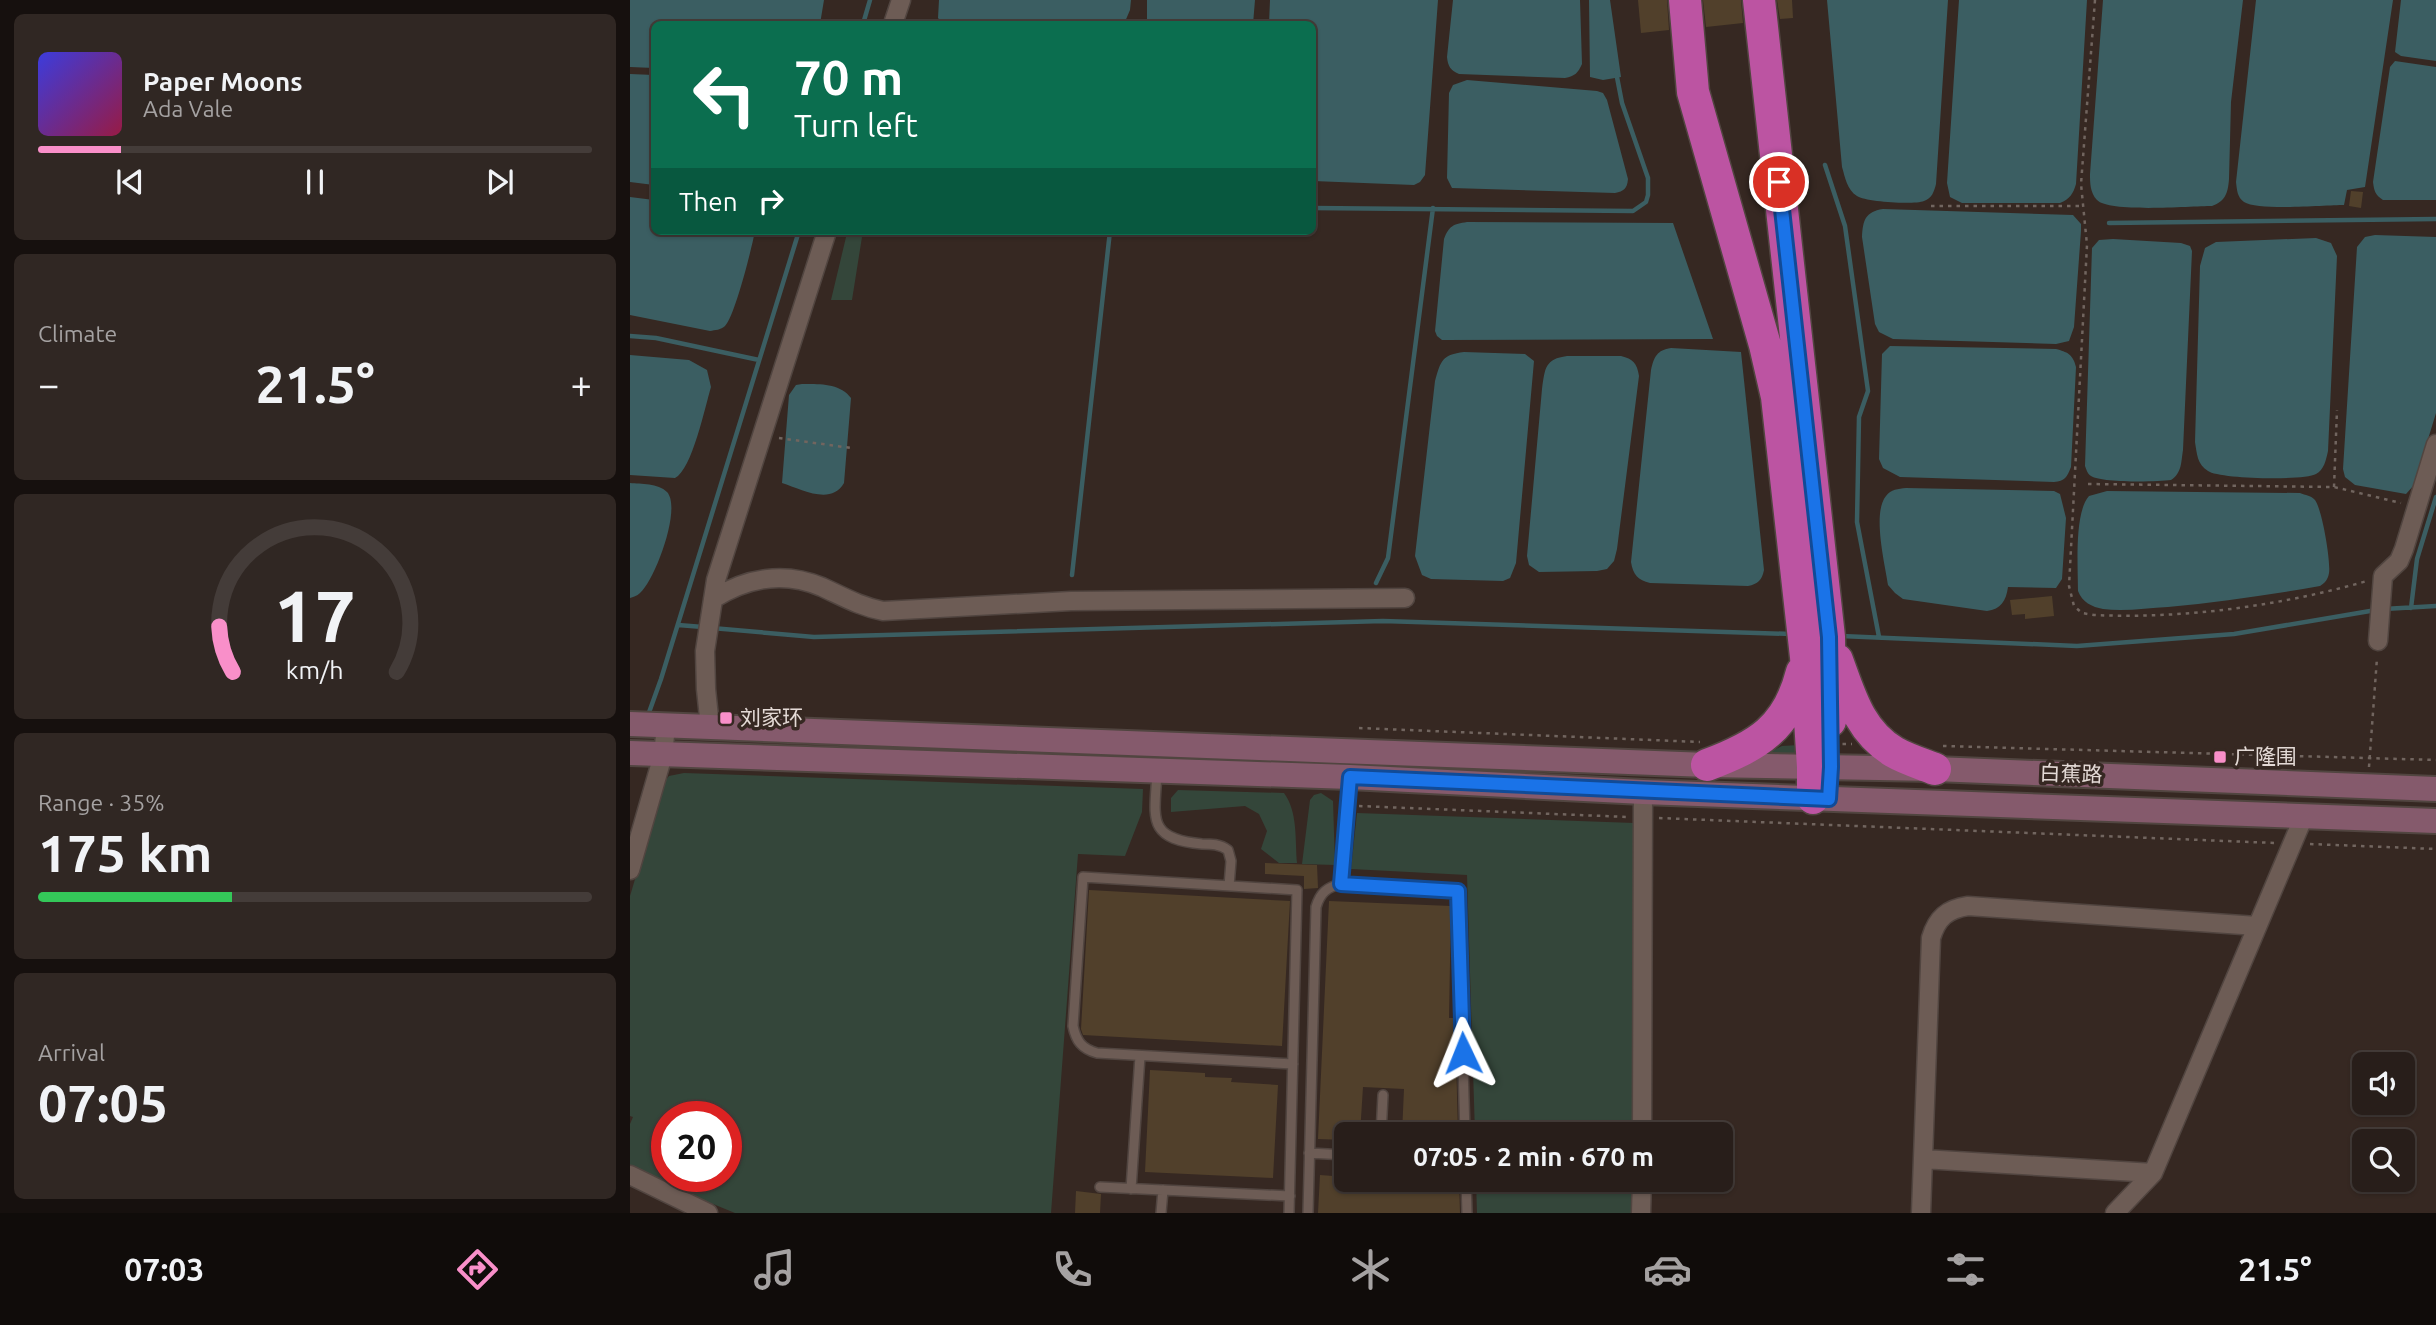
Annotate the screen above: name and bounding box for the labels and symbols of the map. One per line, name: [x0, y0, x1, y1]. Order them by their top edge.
pin: [1749, 152, 1809, 212]
place label: 刘家环: [740, 705, 803, 729]
marker: 刘家环: [718, 710, 734, 726]
place label: 广隆围: [2234, 744, 2297, 768]
marker: 广隆围: [2212, 749, 2228, 765]
street label: 白蕉路: [2039, 760, 2103, 786]
position arrow: [1426, 1016, 1500, 1090]
speed limit sign: 20: [651, 1101, 742, 1192]

